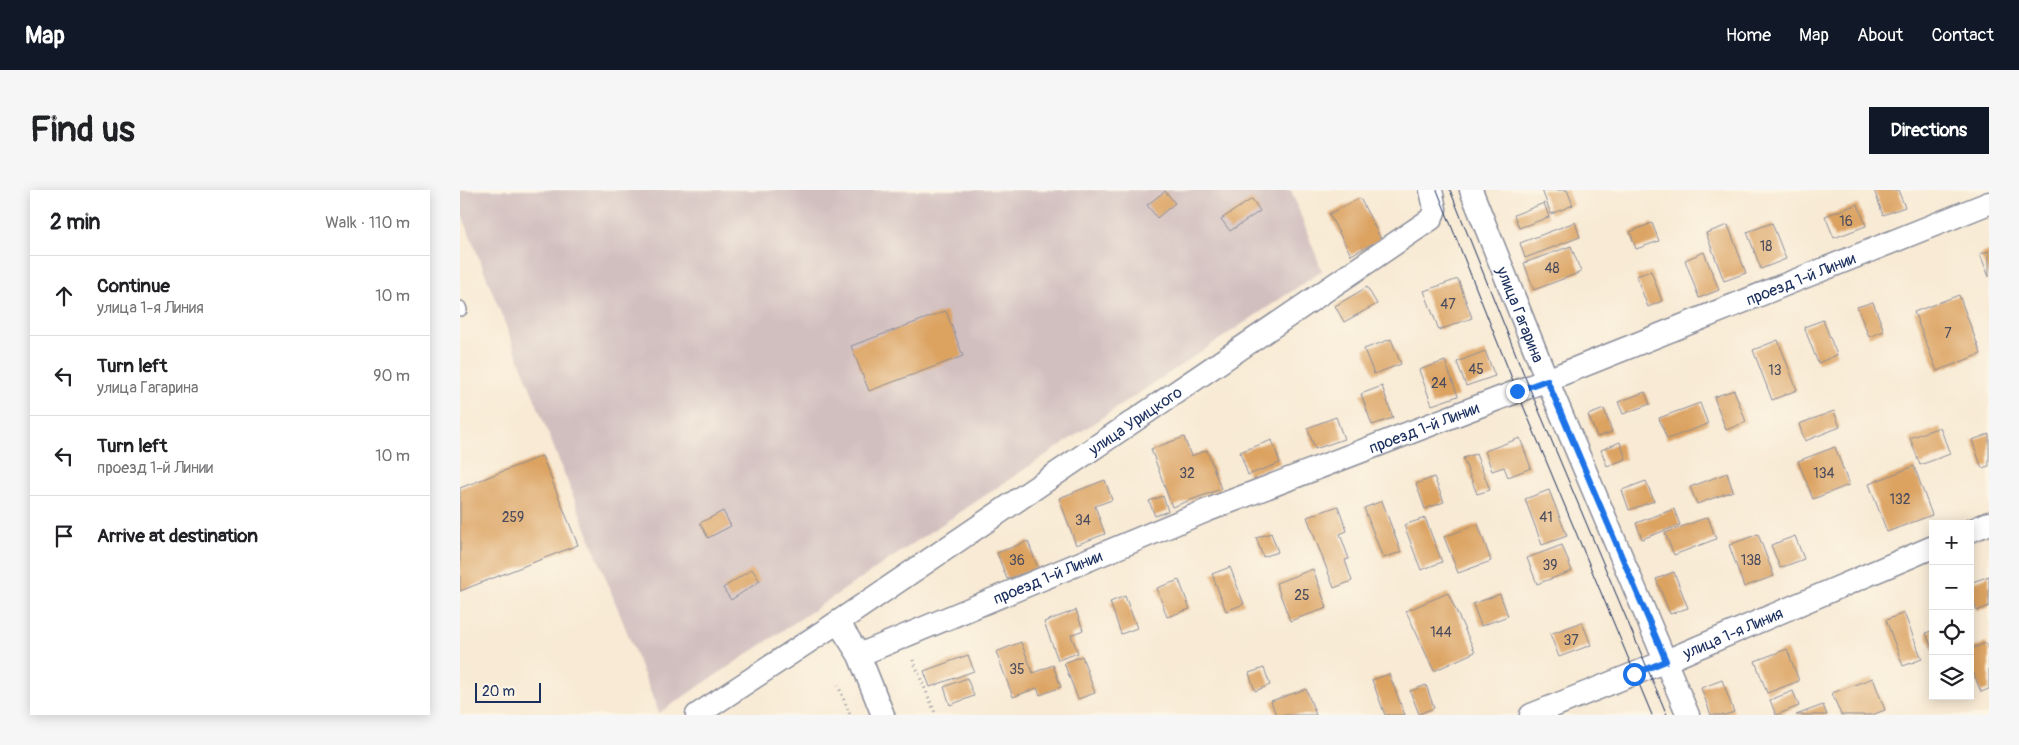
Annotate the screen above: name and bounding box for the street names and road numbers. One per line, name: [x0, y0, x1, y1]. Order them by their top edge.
street label: проезд 1-й Линии: [1743, 249, 1858, 310]
street label: улица Гагарина: [1491, 263, 1548, 366]
street label: улица Урицкого: [1084, 382, 1186, 460]
street label: проезд 1-й Линии: [1366, 398, 1482, 458]
street label: проезд 1-й Линии: [990, 546, 1105, 609]
street label: улица 1-я Линия: [1679, 603, 1786, 664]

